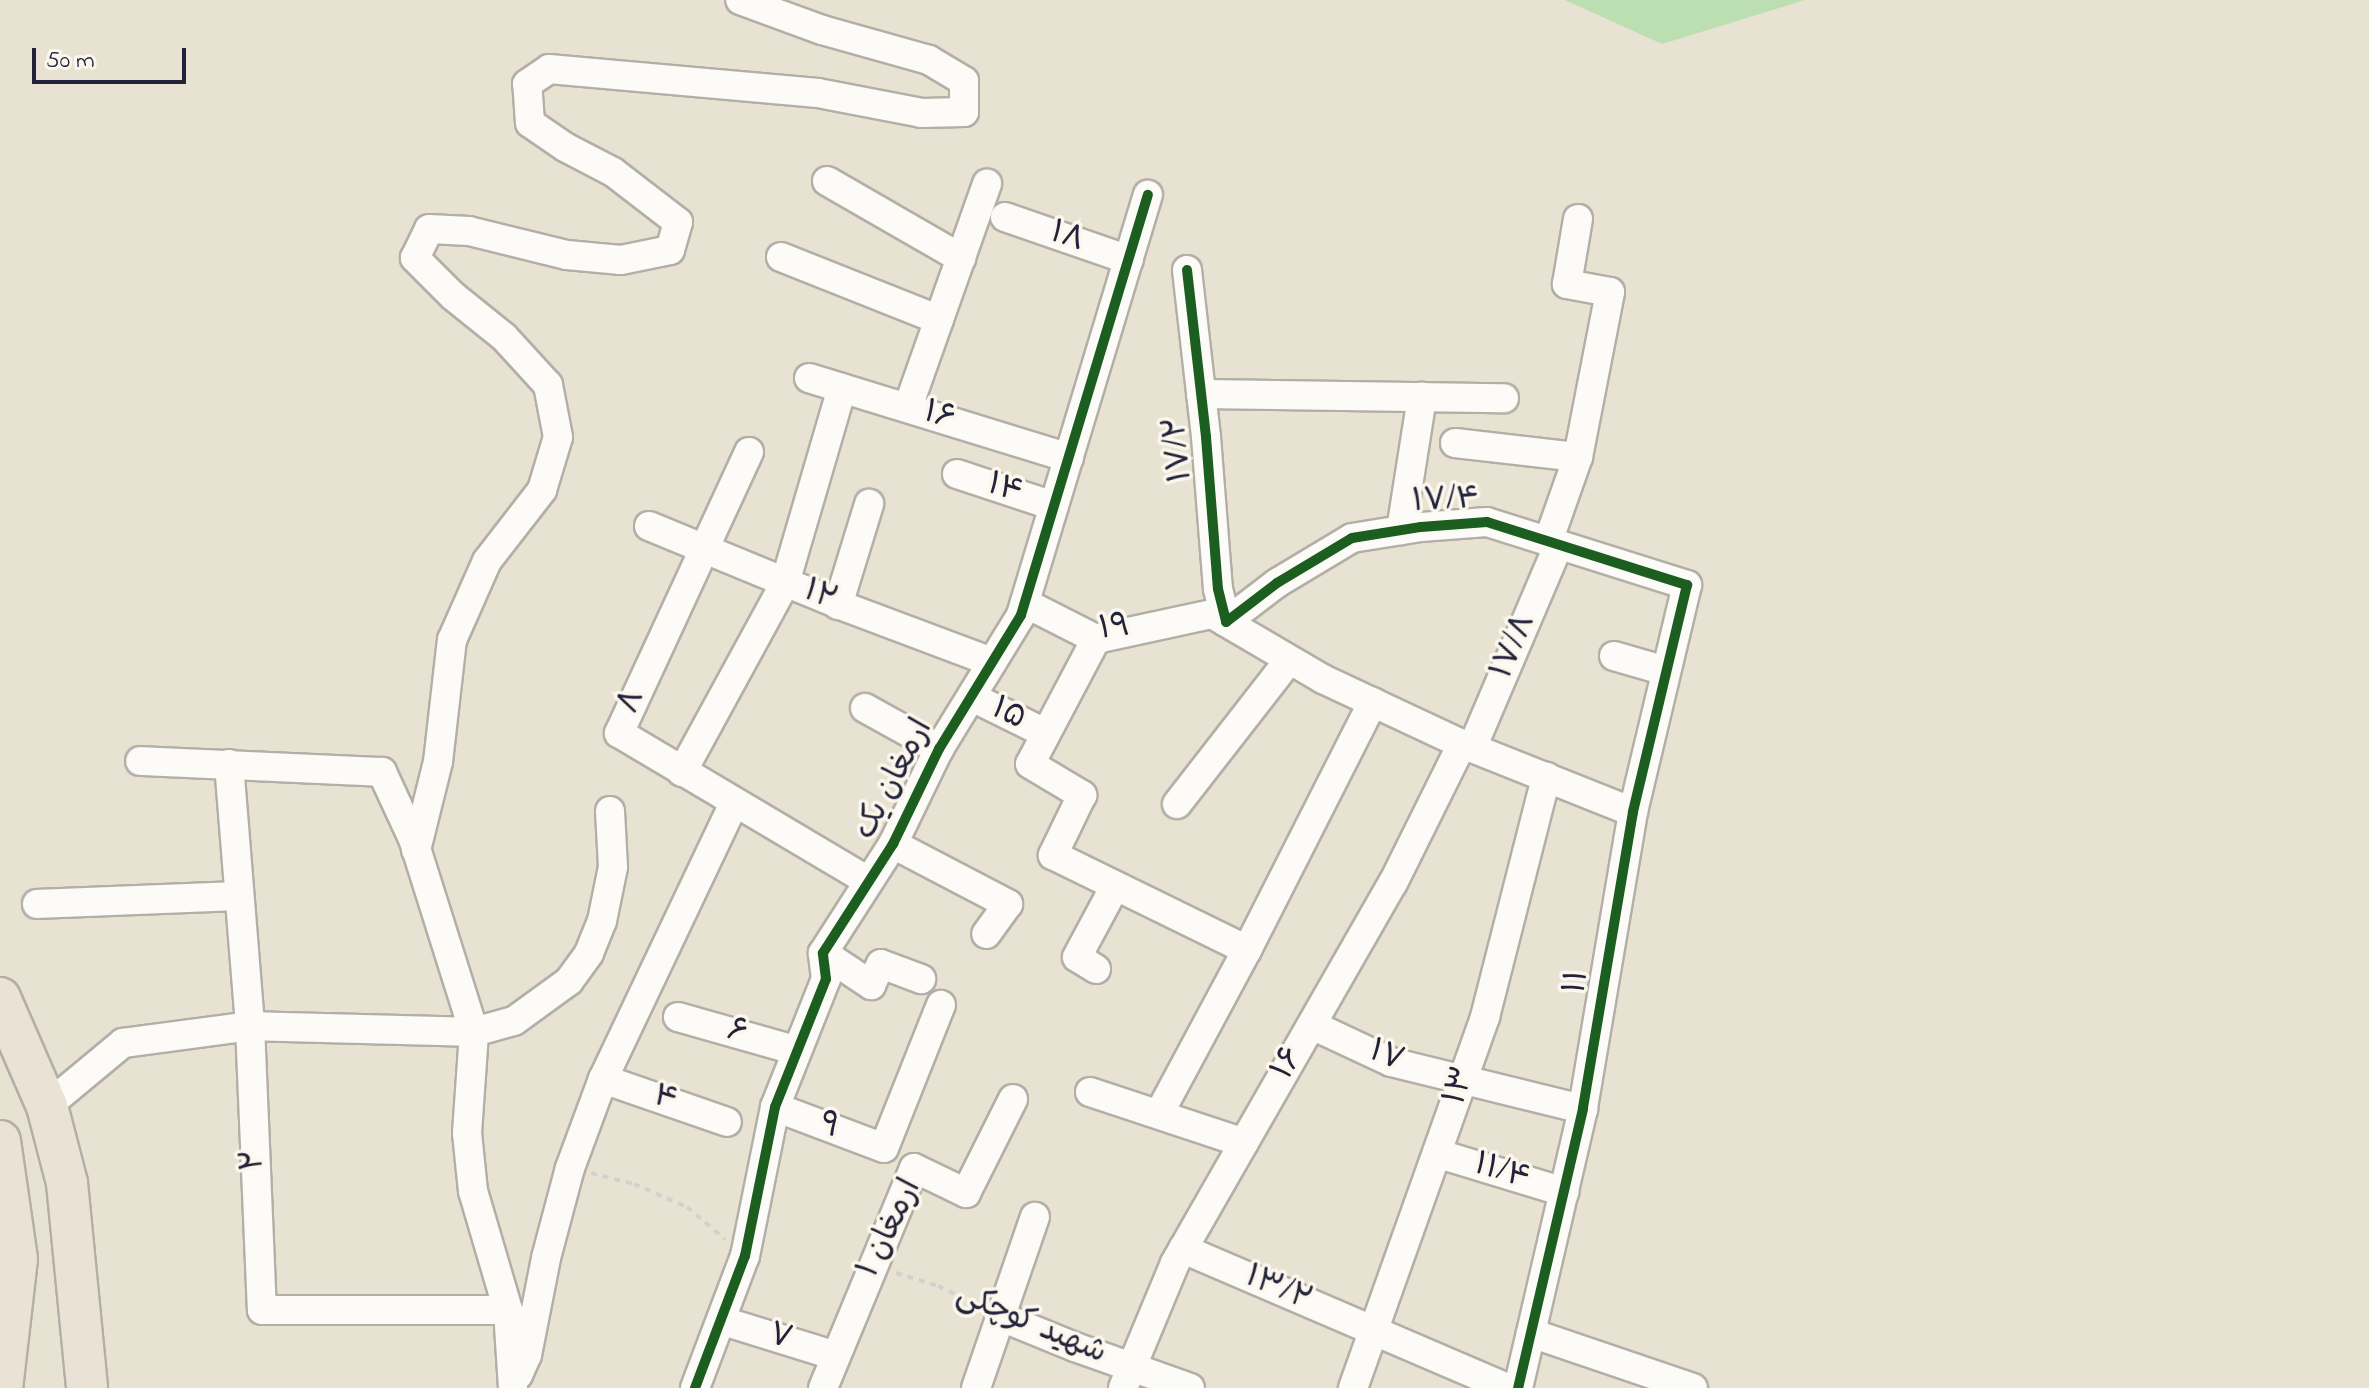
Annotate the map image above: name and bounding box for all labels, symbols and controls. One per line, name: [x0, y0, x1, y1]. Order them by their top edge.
scale bar: [36, 32, 190, 82]
text: 50 m: [46, 44, 95, 79]
street label: ۱۸: [1045, 214, 1089, 262]
street label: ۱۶: [919, 394, 959, 440]
street label: ۱۷/۲: [1157, 414, 1203, 484]
street label: ۱۴: [982, 466, 1028, 514]
street label: ۱۷/۴: [1411, 481, 1481, 523]
street label: ۱۲: [797, 573, 843, 621]
street label: ۱۹: [1097, 608, 1133, 650]
street label: ۱۷/۸: [1484, 609, 1546, 685]
street label: ۸: [611, 684, 655, 720]
street label: ۱۵: [984, 690, 1032, 740]
street label: ارمغان یک: [847, 713, 943, 847]
street label: ۱۱: [1557, 968, 1599, 996]
street label: ۶: [722, 1012, 752, 1054]
street label: ۱۷: [1363, 1033, 1409, 1081]
street label: ۱۶: [1265, 1041, 1313, 1087]
street label: ۱۳: [1437, 1062, 1485, 1110]
street label: ۴: [647, 1078, 683, 1122]
street label: ۹: [813, 1106, 845, 1148]
street label: ۱۱/۴: [1469, 1146, 1535, 1200]
street label: ۲: [235, 1149, 275, 1171]
street label: ارمغان ۱: [851, 1173, 931, 1285]
street label: ۱۳/۲: [1239, 1259, 1317, 1321]
street label: شهید کوچکی: [950, 1276, 1112, 1374]
street label: ۷: [764, 1316, 796, 1360]

